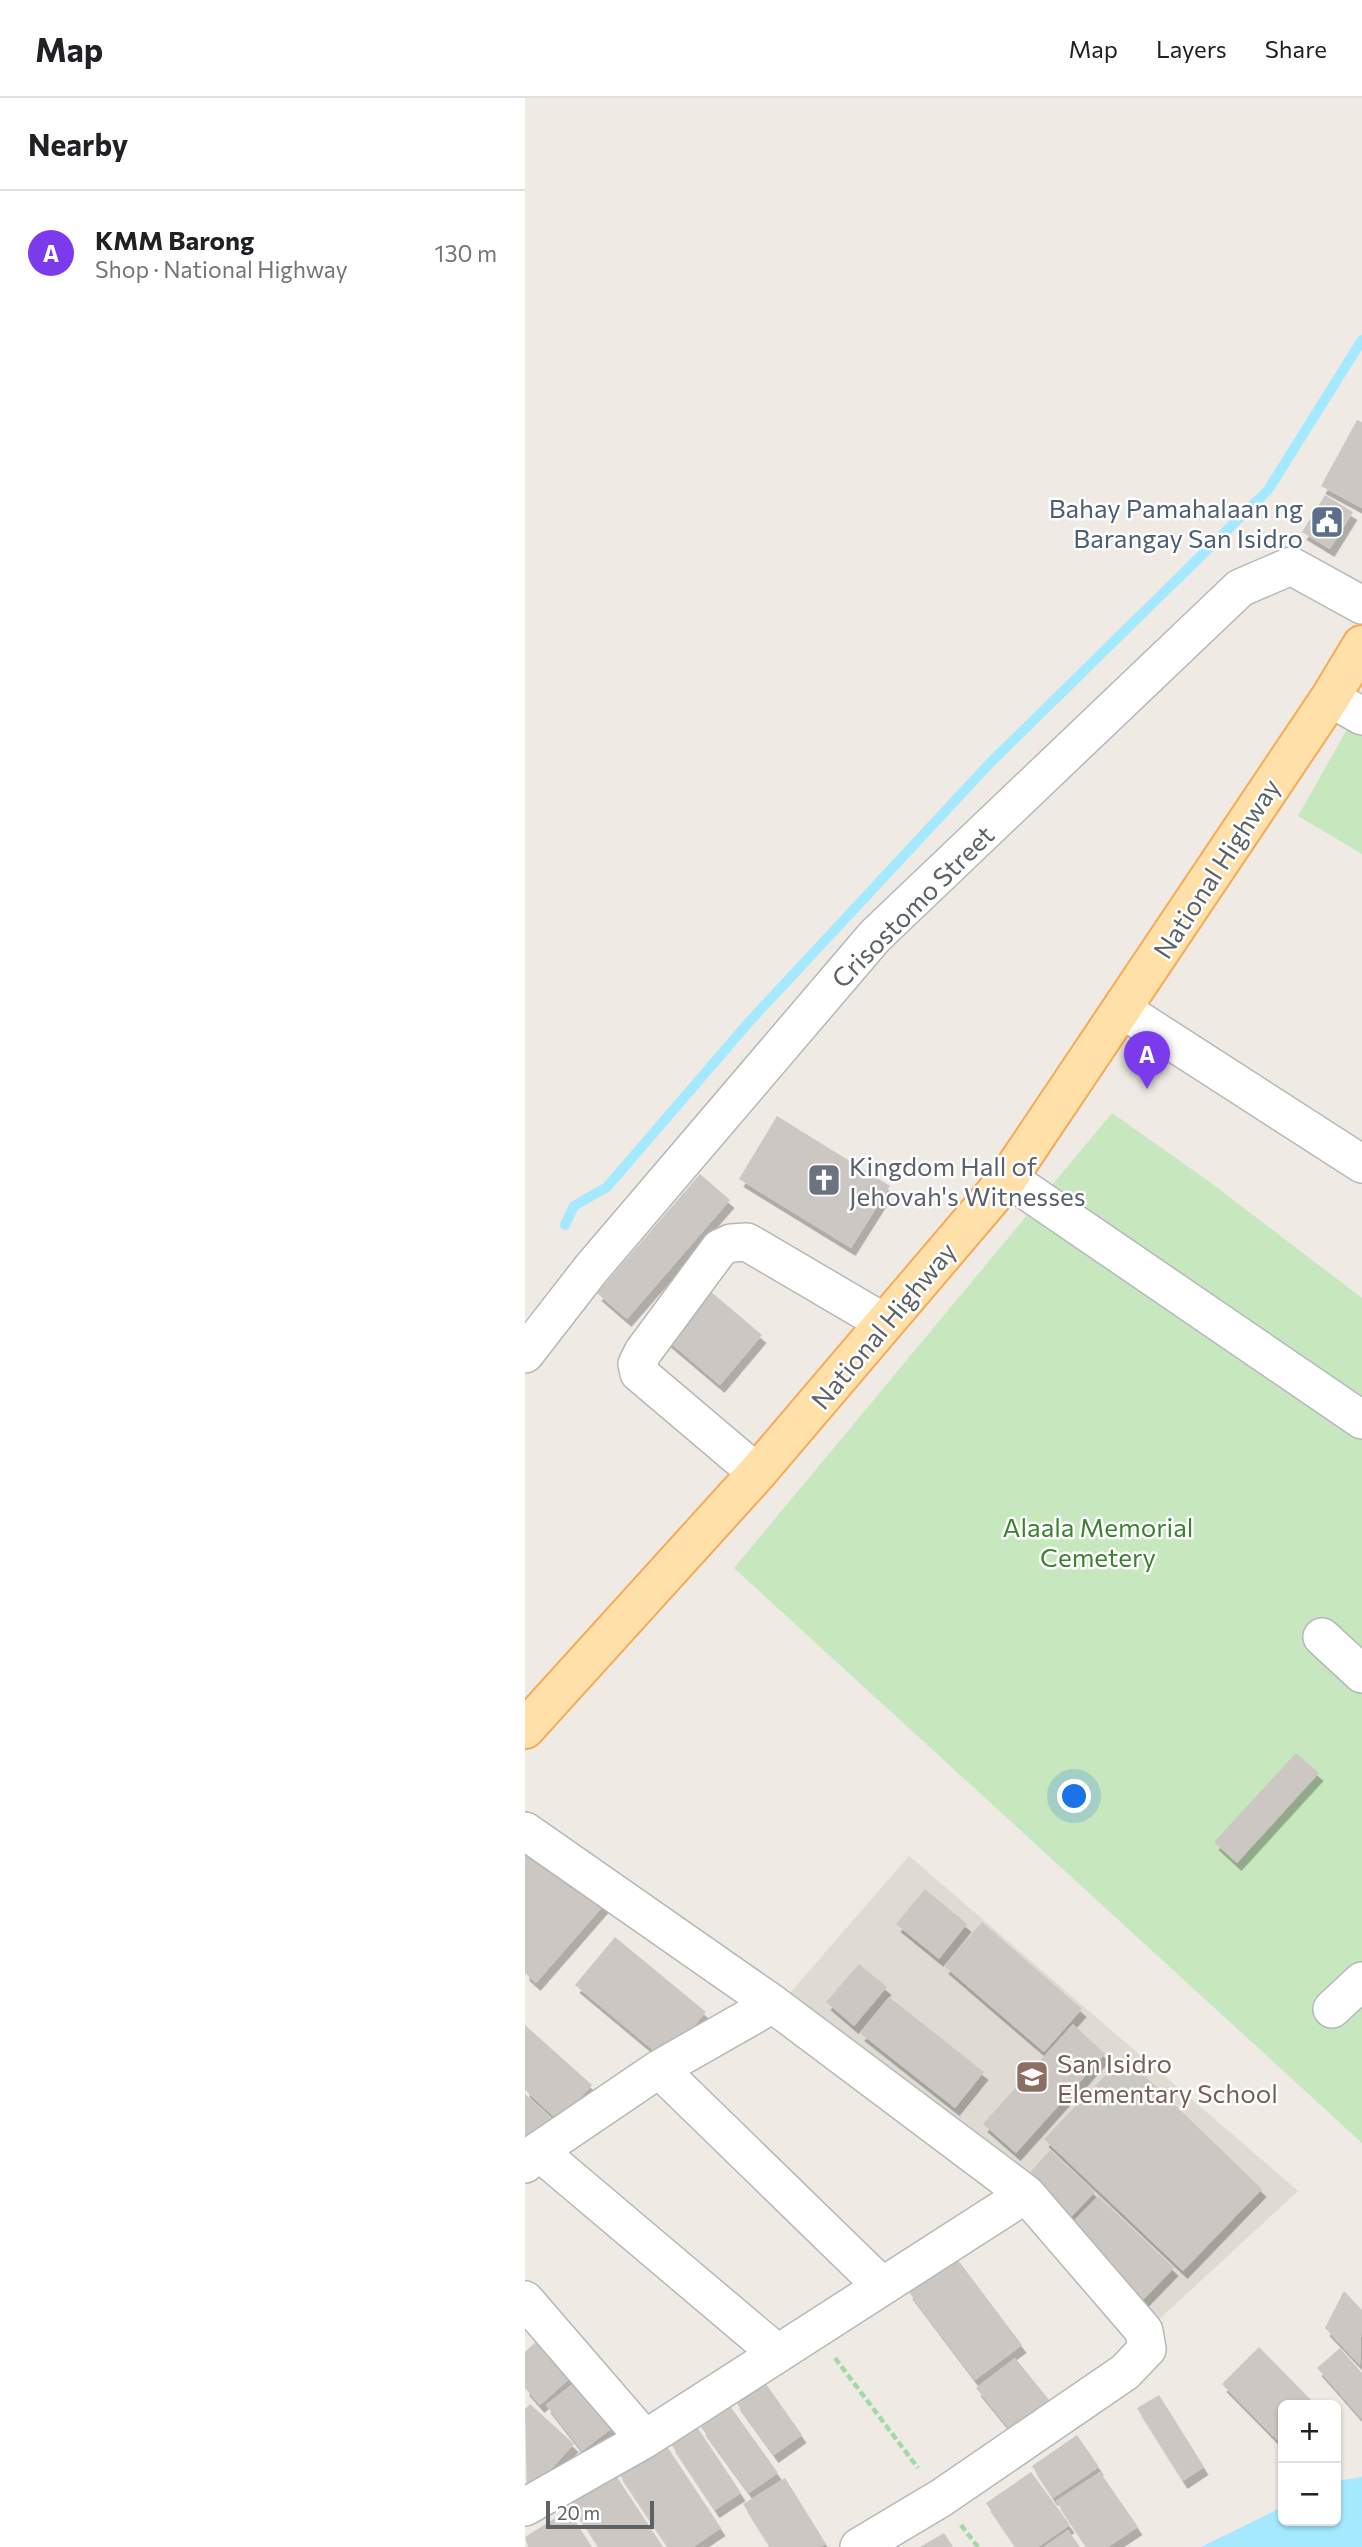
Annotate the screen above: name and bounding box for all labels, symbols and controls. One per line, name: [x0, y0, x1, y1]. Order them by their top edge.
text: Map: [35, 28, 103, 69]
text: Map: [1069, 34, 1118, 63]
text: Layers: [1156, 34, 1227, 63]
text: Share: [1265, 34, 1327, 63]
text: Nearby: [28, 125, 128, 162]
text: KMM Barong: [95, 224, 254, 255]
text: A: [43, 239, 59, 267]
text: 130 m: [435, 239, 497, 267]
text: Shop · National Highway: [95, 255, 348, 283]
place label: Bahay Pamahalaan ng Barangay San Isidro: [1049, 492, 1303, 553]
public building icon: Bahay Pamahalaan ng Barangay San Isidro: [1308, 503, 1346, 541]
street label: National Highway: [1146, 772, 1286, 964]
street label: Crisostomo Street: [825, 819, 999, 993]
pin: A: [1124, 1031, 1170, 1089]
place label: Kingdom Hall of Jehovah's Witnesses: [849, 1150, 1086, 1211]
church icon: Kingdom Hall of Jehovah's Witnesses: [805, 1161, 843, 1199]
street label: National Highway: [804, 1235, 962, 1415]
park label: Alaala Memorial Cemetery: [1003, 1511, 1193, 1572]
your location: [1057, 1779, 1091, 1813]
place label: San Isidro Elementary School: [1057, 2047, 1278, 2108]
school or university icon: San Isidro Elementary School: [1013, 2058, 1051, 2096]
map controls: [1278, 2400, 1341, 2526]
button: +: [1278, 2400, 1341, 2463]
button: −: [1278, 2463, 1341, 2526]
scale bar: [546, 2498, 655, 2530]
text: 20 m: [557, 2501, 600, 2524]

